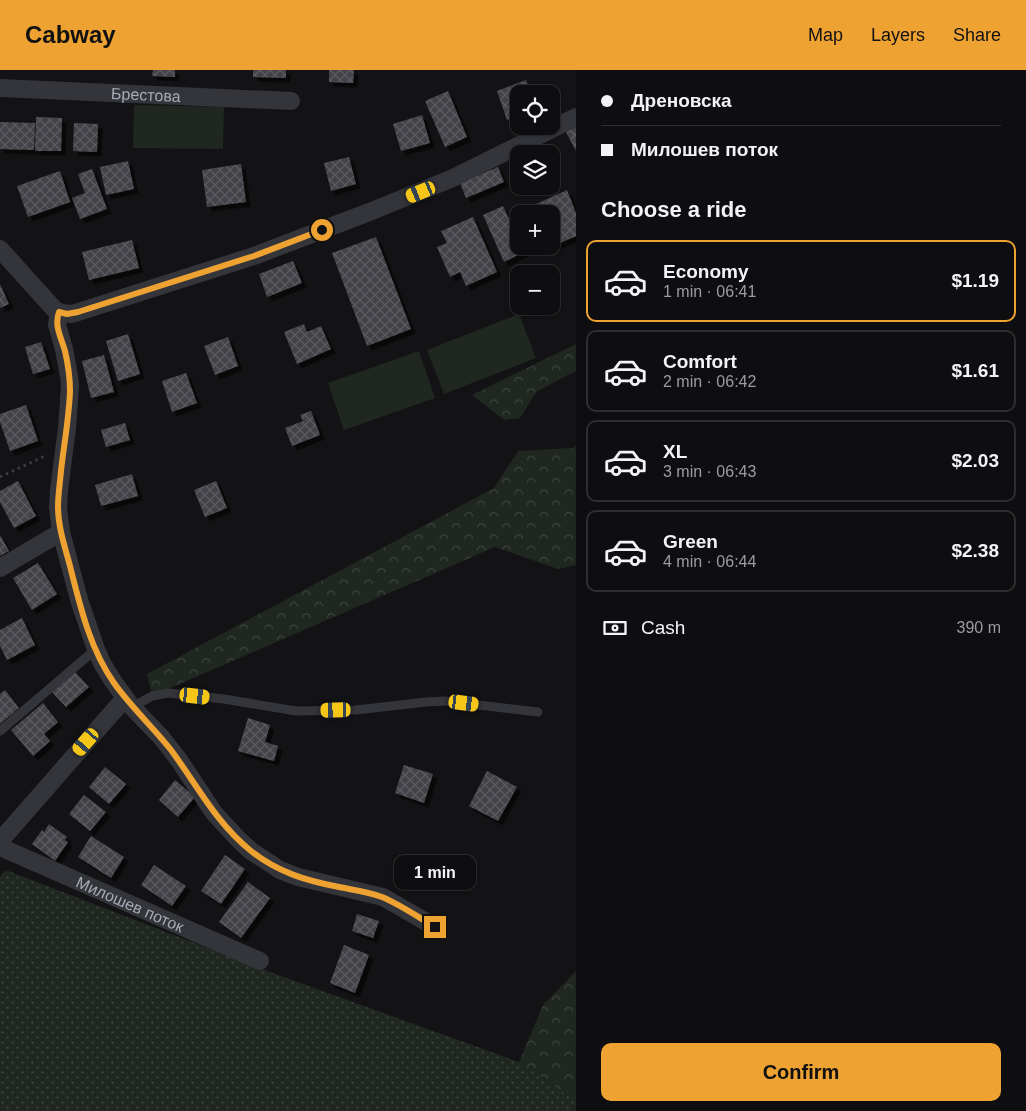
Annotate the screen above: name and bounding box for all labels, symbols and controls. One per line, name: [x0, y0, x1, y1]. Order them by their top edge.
text: Cabway: [25, 21, 116, 48]
text: Map: [808, 25, 843, 45]
text: Layers: [871, 25, 925, 45]
text: Share: [953, 25, 1001, 45]
street label: Брестова: [111, 85, 181, 105]
map controls: [510, 85, 560, 315]
button: locate: [510, 85, 560, 135]
text: Дреновска: [631, 90, 732, 111]
text: Милошев поток: [631, 139, 778, 160]
button: layers: [510, 145, 560, 195]
car: [404, 179, 437, 205]
text: Choose a ride: [601, 197, 746, 222]
button: +: [510, 205, 560, 255]
route start: [311, 219, 333, 241]
icon: car: [603, 259, 648, 304]
text: Economy: [663, 261, 749, 282]
button: −: [510, 265, 560, 315]
text: $1.19: [951, 270, 999, 291]
text: 1 min · 06:41: [663, 283, 756, 300]
icon: car: [603, 349, 648, 394]
text: Comfort: [663, 351, 737, 372]
text: $1.61: [951, 360, 999, 381]
text: 2 min · 06:42: [663, 373, 756, 390]
icon: car: [603, 439, 648, 484]
text: XL: [663, 441, 687, 462]
text: $2.03: [951, 450, 999, 471]
text: 3 min · 06:43: [663, 463, 756, 480]
icon: car: [603, 529, 648, 574]
text: Green: [663, 531, 718, 552]
text: $2.38: [951, 540, 999, 561]
text: 4 min · 06:44: [663, 553, 756, 570]
icon: cash: [601, 614, 629, 642]
text: Cash: [641, 617, 685, 638]
text: 390 m: [957, 619, 1001, 636]
car: [179, 687, 210, 705]
car: [448, 694, 479, 712]
car: [320, 702, 351, 718]
car: [70, 726, 101, 758]
callout: 1 min: [394, 854, 476, 890]
text: 1 min: [414, 864, 456, 881]
street label: Милошев поток: [73, 873, 187, 936]
route end: [424, 916, 446, 938]
button: Confirm: [601, 1043, 1001, 1101]

